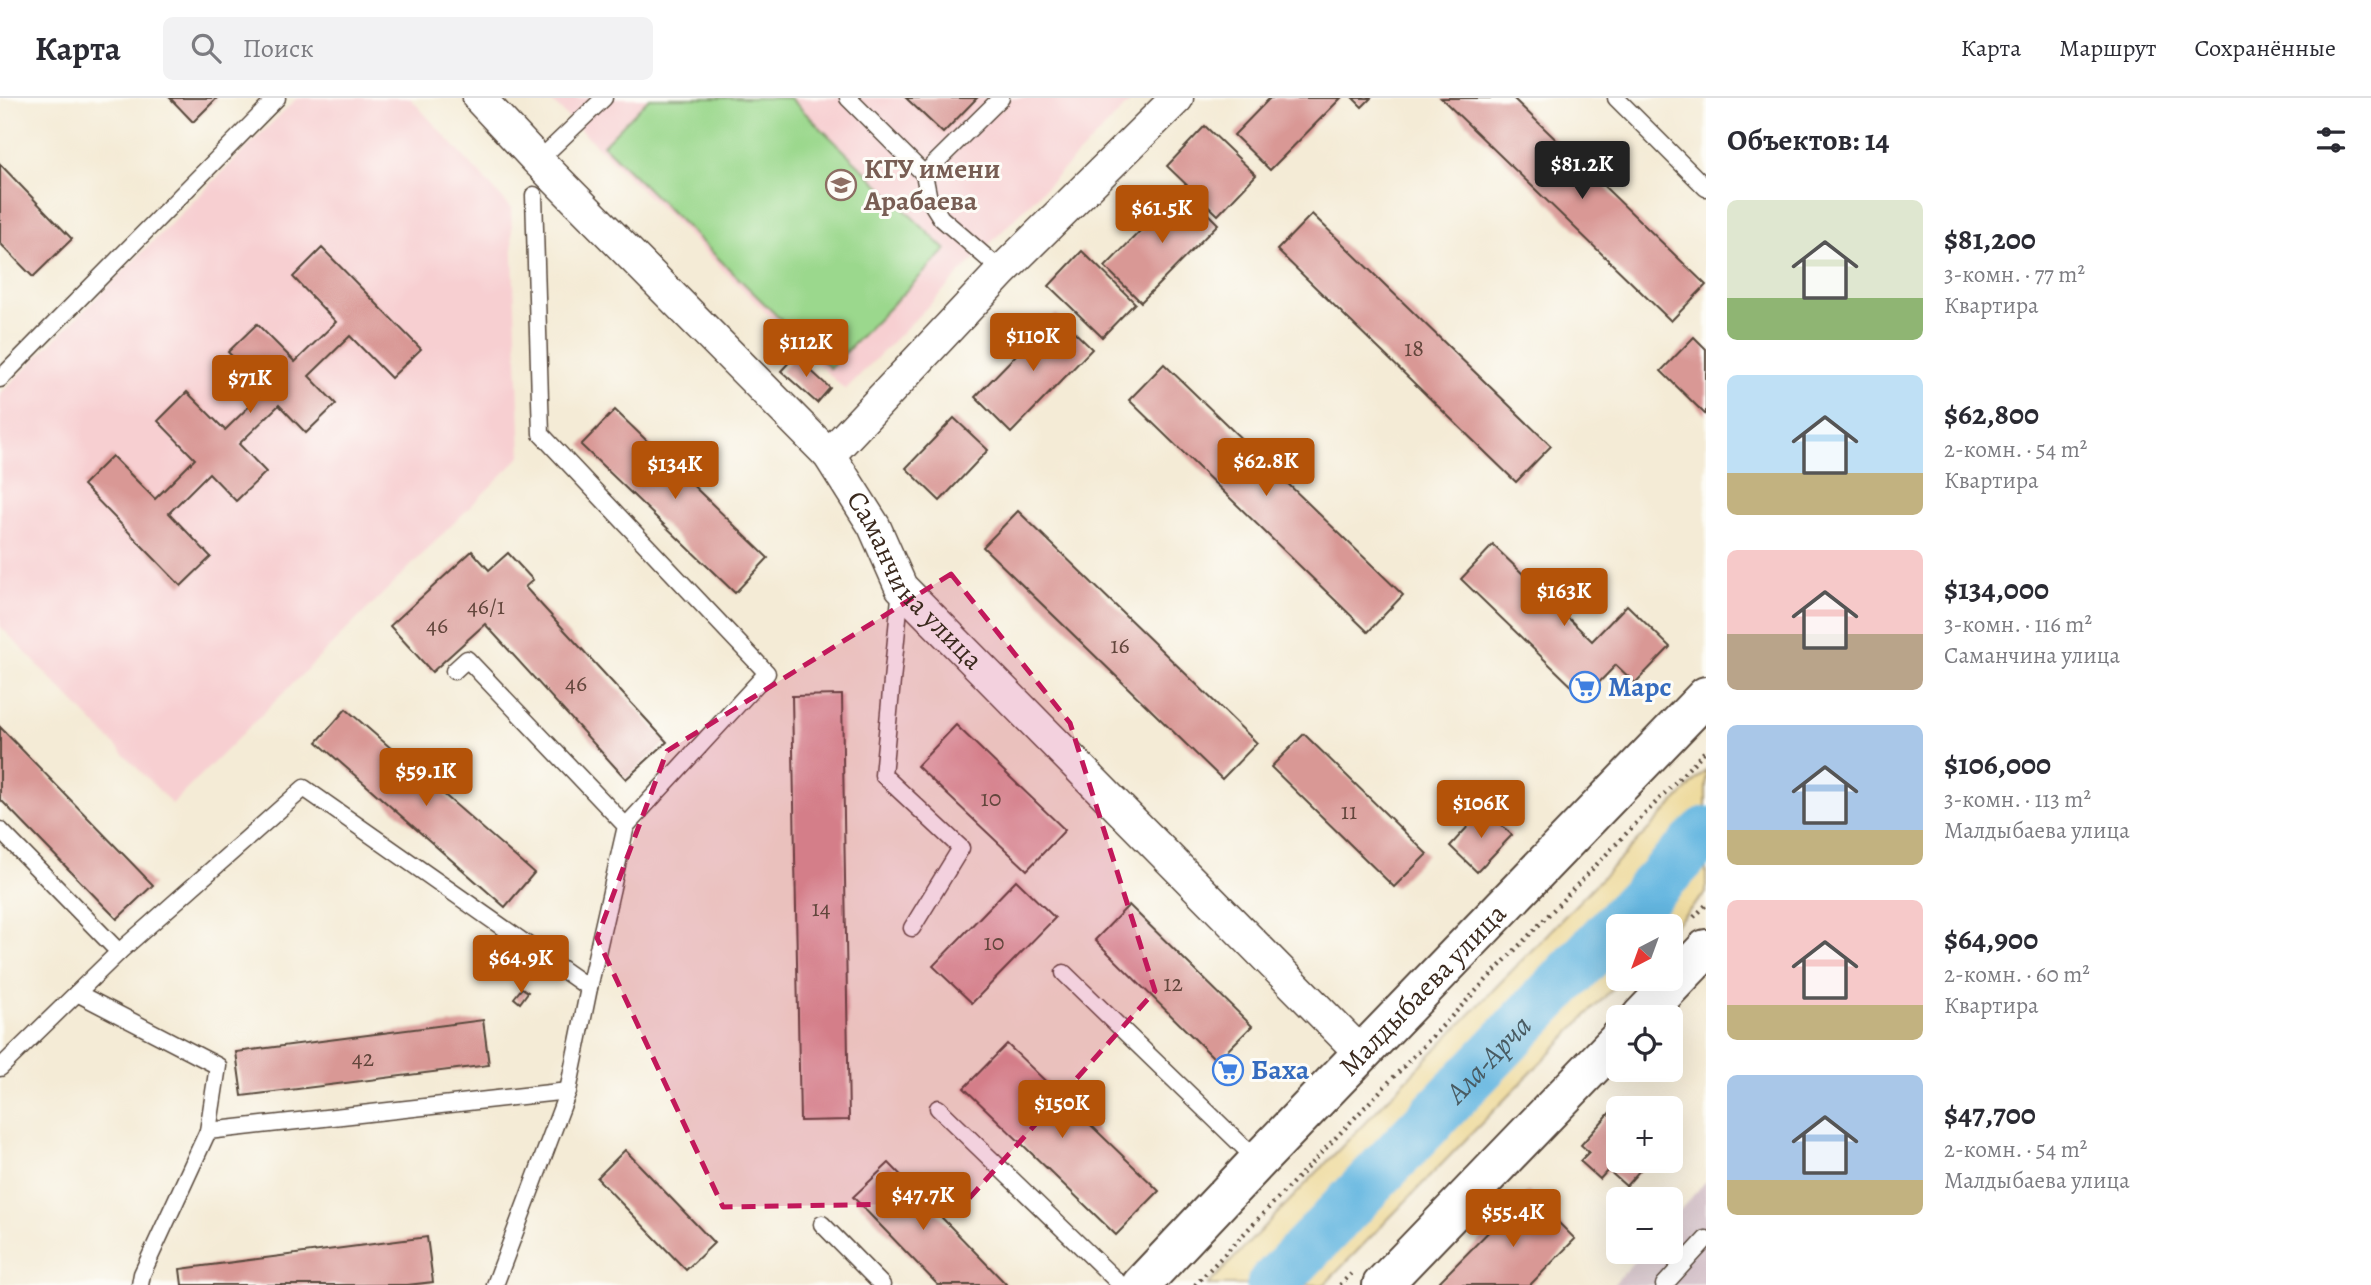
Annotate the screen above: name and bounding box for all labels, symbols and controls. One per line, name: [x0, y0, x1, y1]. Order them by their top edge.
search box: [163, 17, 653, 80]
text: Карта: [35, 26, 121, 71]
icon: search: [187, 29, 225, 67]
text: Поиск: [243, 31, 314, 66]
text: Карта: [1961, 32, 2021, 64]
text: Маршрут: [2059, 32, 2157, 64]
text: Сохранённые: [2195, 32, 2336, 64]
text: Объектов: 14: [1727, 120, 1889, 160]
icon: filters: [2312, 121, 2350, 159]
pin: $81.2K: [1525, 141, 1639, 201]
text: $81.2K: [1551, 148, 1613, 179]
place label: КГУ имени Арабаева: [863, 150, 1000, 220]
school or university icon: КГУ имени Арабаева: [824, 168, 858, 202]
pin: $61.5K: [1105, 186, 1219, 245]
text: $61.5K: [1132, 192, 1192, 223]
text: $81,200: [1944, 219, 2036, 259]
icon: home: [1783, 228, 1867, 312]
text: 3-комн. · 77 m²: [1944, 259, 2085, 290]
text: Квартира: [1944, 290, 2039, 321]
pin: $110K: [984, 314, 1082, 373]
pin: $112K: [757, 320, 855, 379]
text: $110K: [1006, 320, 1060, 351]
text: $112K: [779, 326, 833, 357]
house number: 18: [1404, 332, 1424, 364]
pin: $71K: [209, 356, 291, 415]
text: $71K: [228, 362, 272, 393]
text: $62,800: [1944, 394, 2039, 434]
icon: home: [1783, 403, 1867, 487]
text: 2-комн. · 54 m²: [1944, 434, 2087, 465]
pin: $62.8K: [1209, 438, 1323, 498]
pin: $134K: [626, 442, 724, 501]
text: $62.8K: [1233, 445, 1299, 476]
text: $134K: [648, 448, 702, 479]
text: Квартира: [1944, 465, 2039, 496]
street label: Саманчина улица: [837, 483, 992, 678]
pin: $163K: [1515, 568, 1613, 628]
text: $134,000: [1944, 569, 2049, 609]
text: $163K: [1537, 575, 1591, 606]
icon: home: [1783, 578, 1867, 662]
house number: 46/1: [467, 590, 505, 622]
house number: 46: [426, 609, 448, 641]
text: 3-комн. · 116 m²: [1944, 609, 2092, 640]
house number: 16: [1110, 629, 1130, 661]
text: Саманчина улица: [1944, 640, 2120, 671]
house number: 46: [565, 667, 587, 699]
place label: Марс: [1608, 668, 1672, 706]
supermarket icon: Марс: [1568, 670, 1602, 704]
text: $106,000: [1944, 744, 2051, 784]
pin: $59.1K: [369, 748, 483, 808]
icon: home: [1783, 753, 1867, 837]
text: $59.1K: [396, 755, 456, 786]
pin: $106K: [1432, 780, 1530, 840]
house number: 10: [981, 782, 1002, 814]
text: 3-комн. · 113 m²: [1944, 784, 2091, 815]
text: $106K: [1453, 787, 1509, 818]
house number: 11: [1341, 795, 1357, 827]
text: Малдыбаева улица: [1944, 815, 2130, 846]
house number: 14: [811, 892, 831, 924]
street label: Малдыбаева улица: [1331, 895, 1515, 1085]
north arrow: [1606, 914, 1684, 990]
map controls: [1606, 914, 1683, 1264]
text: $64,900: [1944, 919, 2038, 959]
house number: 10: [984, 926, 1005, 958]
icon: home: [1783, 928, 1867, 1012]
pin: $64.9K: [464, 936, 578, 995]
text: $64.9K: [489, 942, 553, 973]
text: 2-комн. · 60 m²: [1944, 959, 2090, 990]
house number: 12: [1163, 967, 1183, 999]
text: Квартира: [1944, 990, 2039, 1021]
button: locate: [1606, 1005, 1683, 1082]
water label: Ала-Арча: [1435, 1006, 1540, 1113]
house number: 42: [352, 1042, 374, 1074]
place label: Баха: [1251, 1051, 1310, 1089]
supermarket icon: Баха: [1211, 1053, 1245, 1087]
pin: $150K: [1013, 1080, 1111, 1140]
text: $150K: [1034, 1087, 1090, 1118]
text: $47,700: [1944, 1094, 2036, 1134]
button: +: [1606, 1096, 1683, 1173]
icon: home: [1783, 1103, 1867, 1187]
text: 2-комн. · 54 m²: [1944, 1134, 2087, 1165]
text: Малдыбаева улица: [1944, 1165, 2130, 1196]
pin: $47.7K: [866, 1172, 980, 1232]
text: $47.7K: [892, 1179, 954, 1210]
button: −: [1606, 1187, 1683, 1264]
pin: $55.4K: [1456, 1190, 1570, 1249]
text: $55.4K: [1482, 1196, 1544, 1227]

